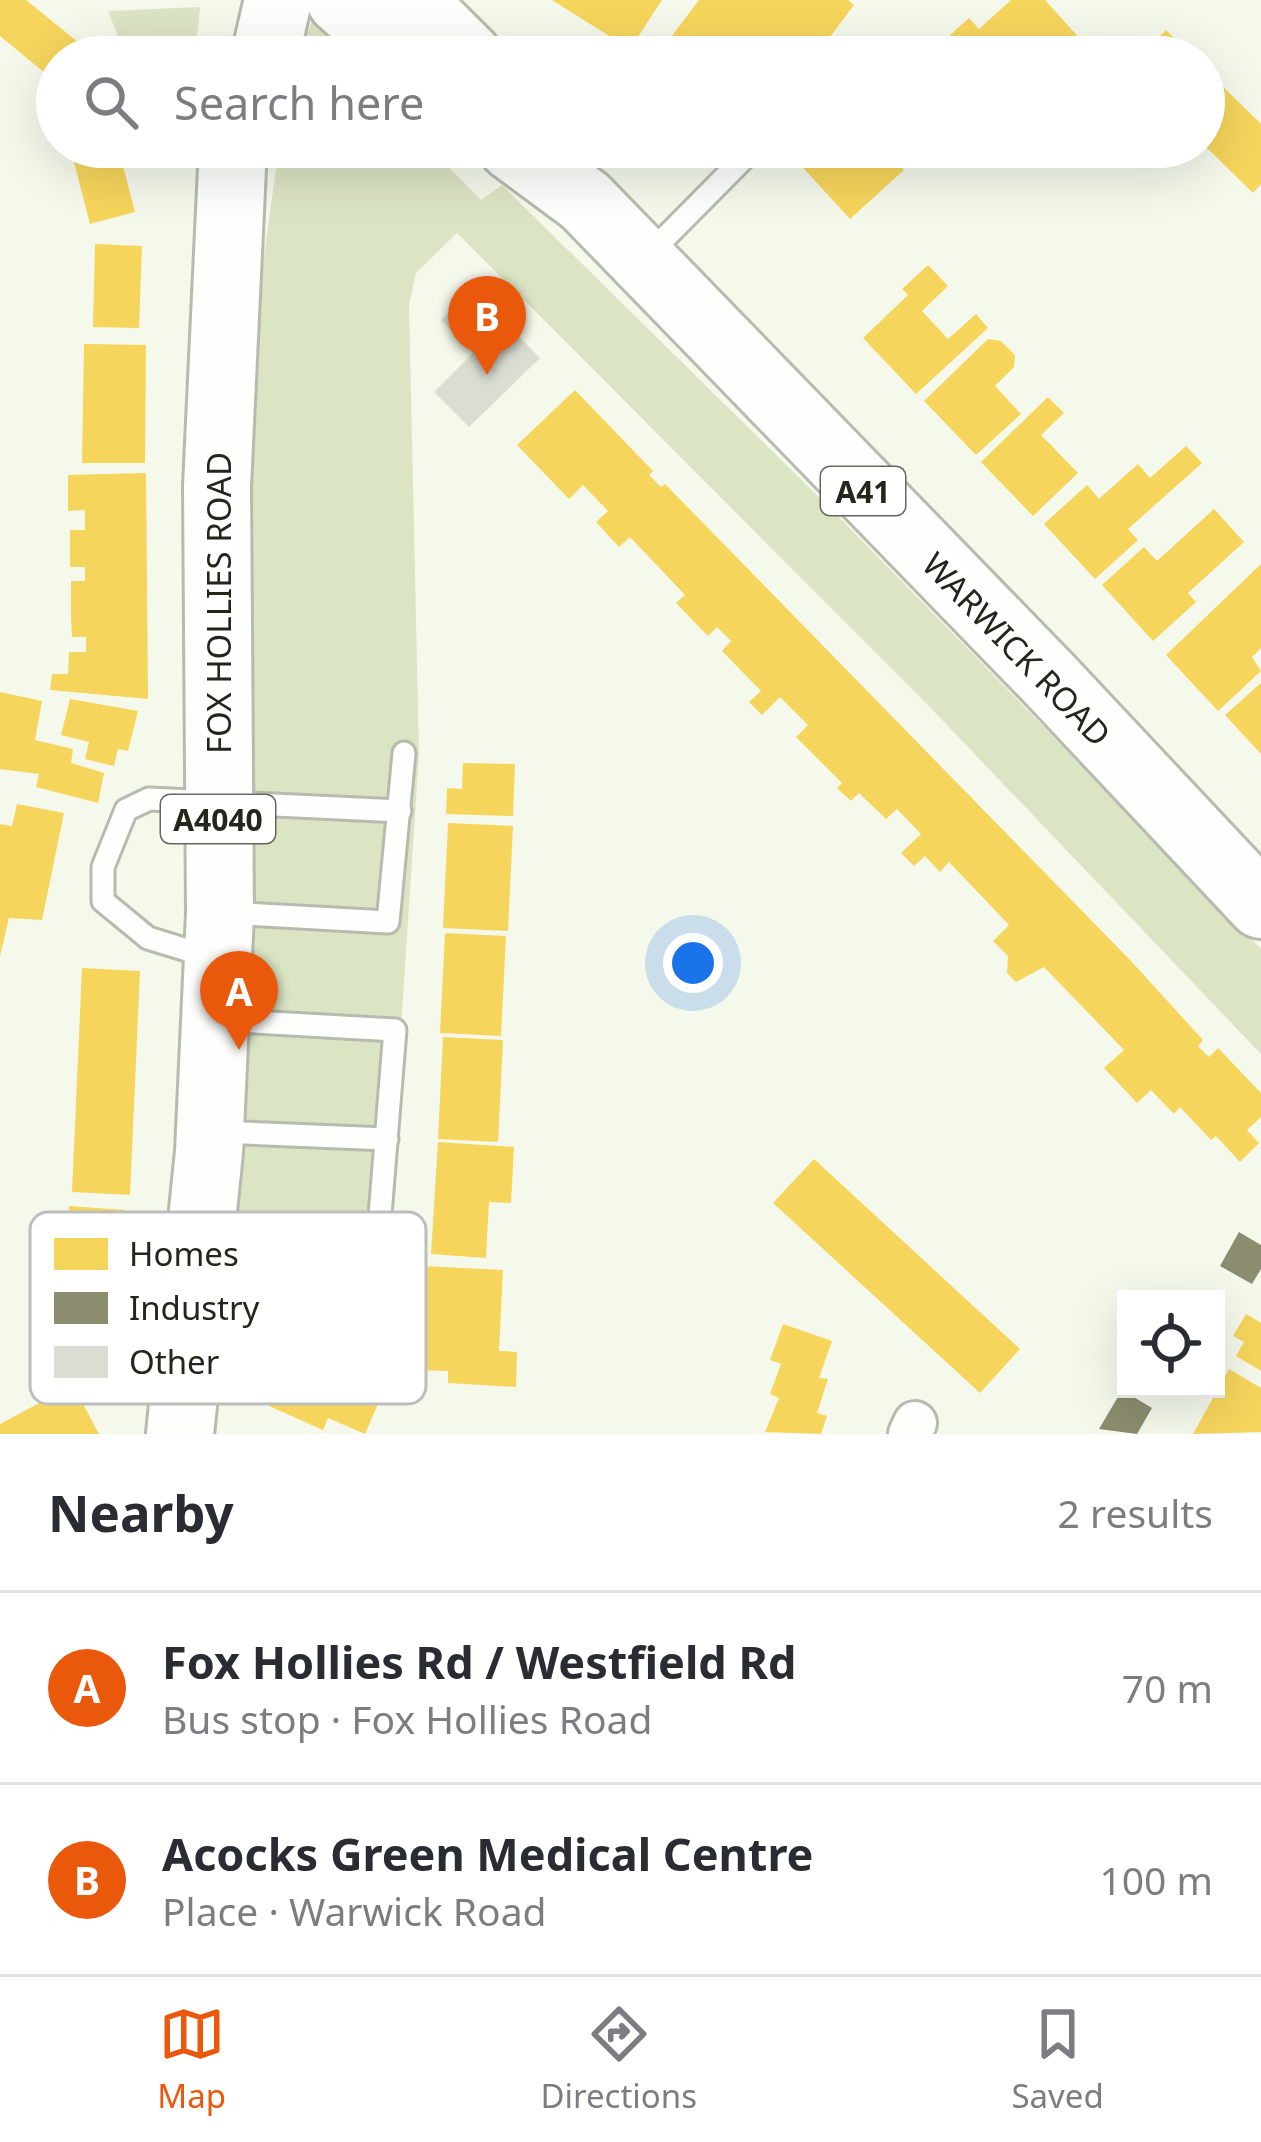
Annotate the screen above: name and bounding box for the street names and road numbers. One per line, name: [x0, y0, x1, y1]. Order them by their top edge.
street label: FOX HOLLIES ROAD: [196, 452, 241, 754]
road number: A41: [821, 467, 905, 515]
street label: WARWICK ROAD: [913, 542, 1121, 756]
road number: A4040: [161, 795, 275, 843]

